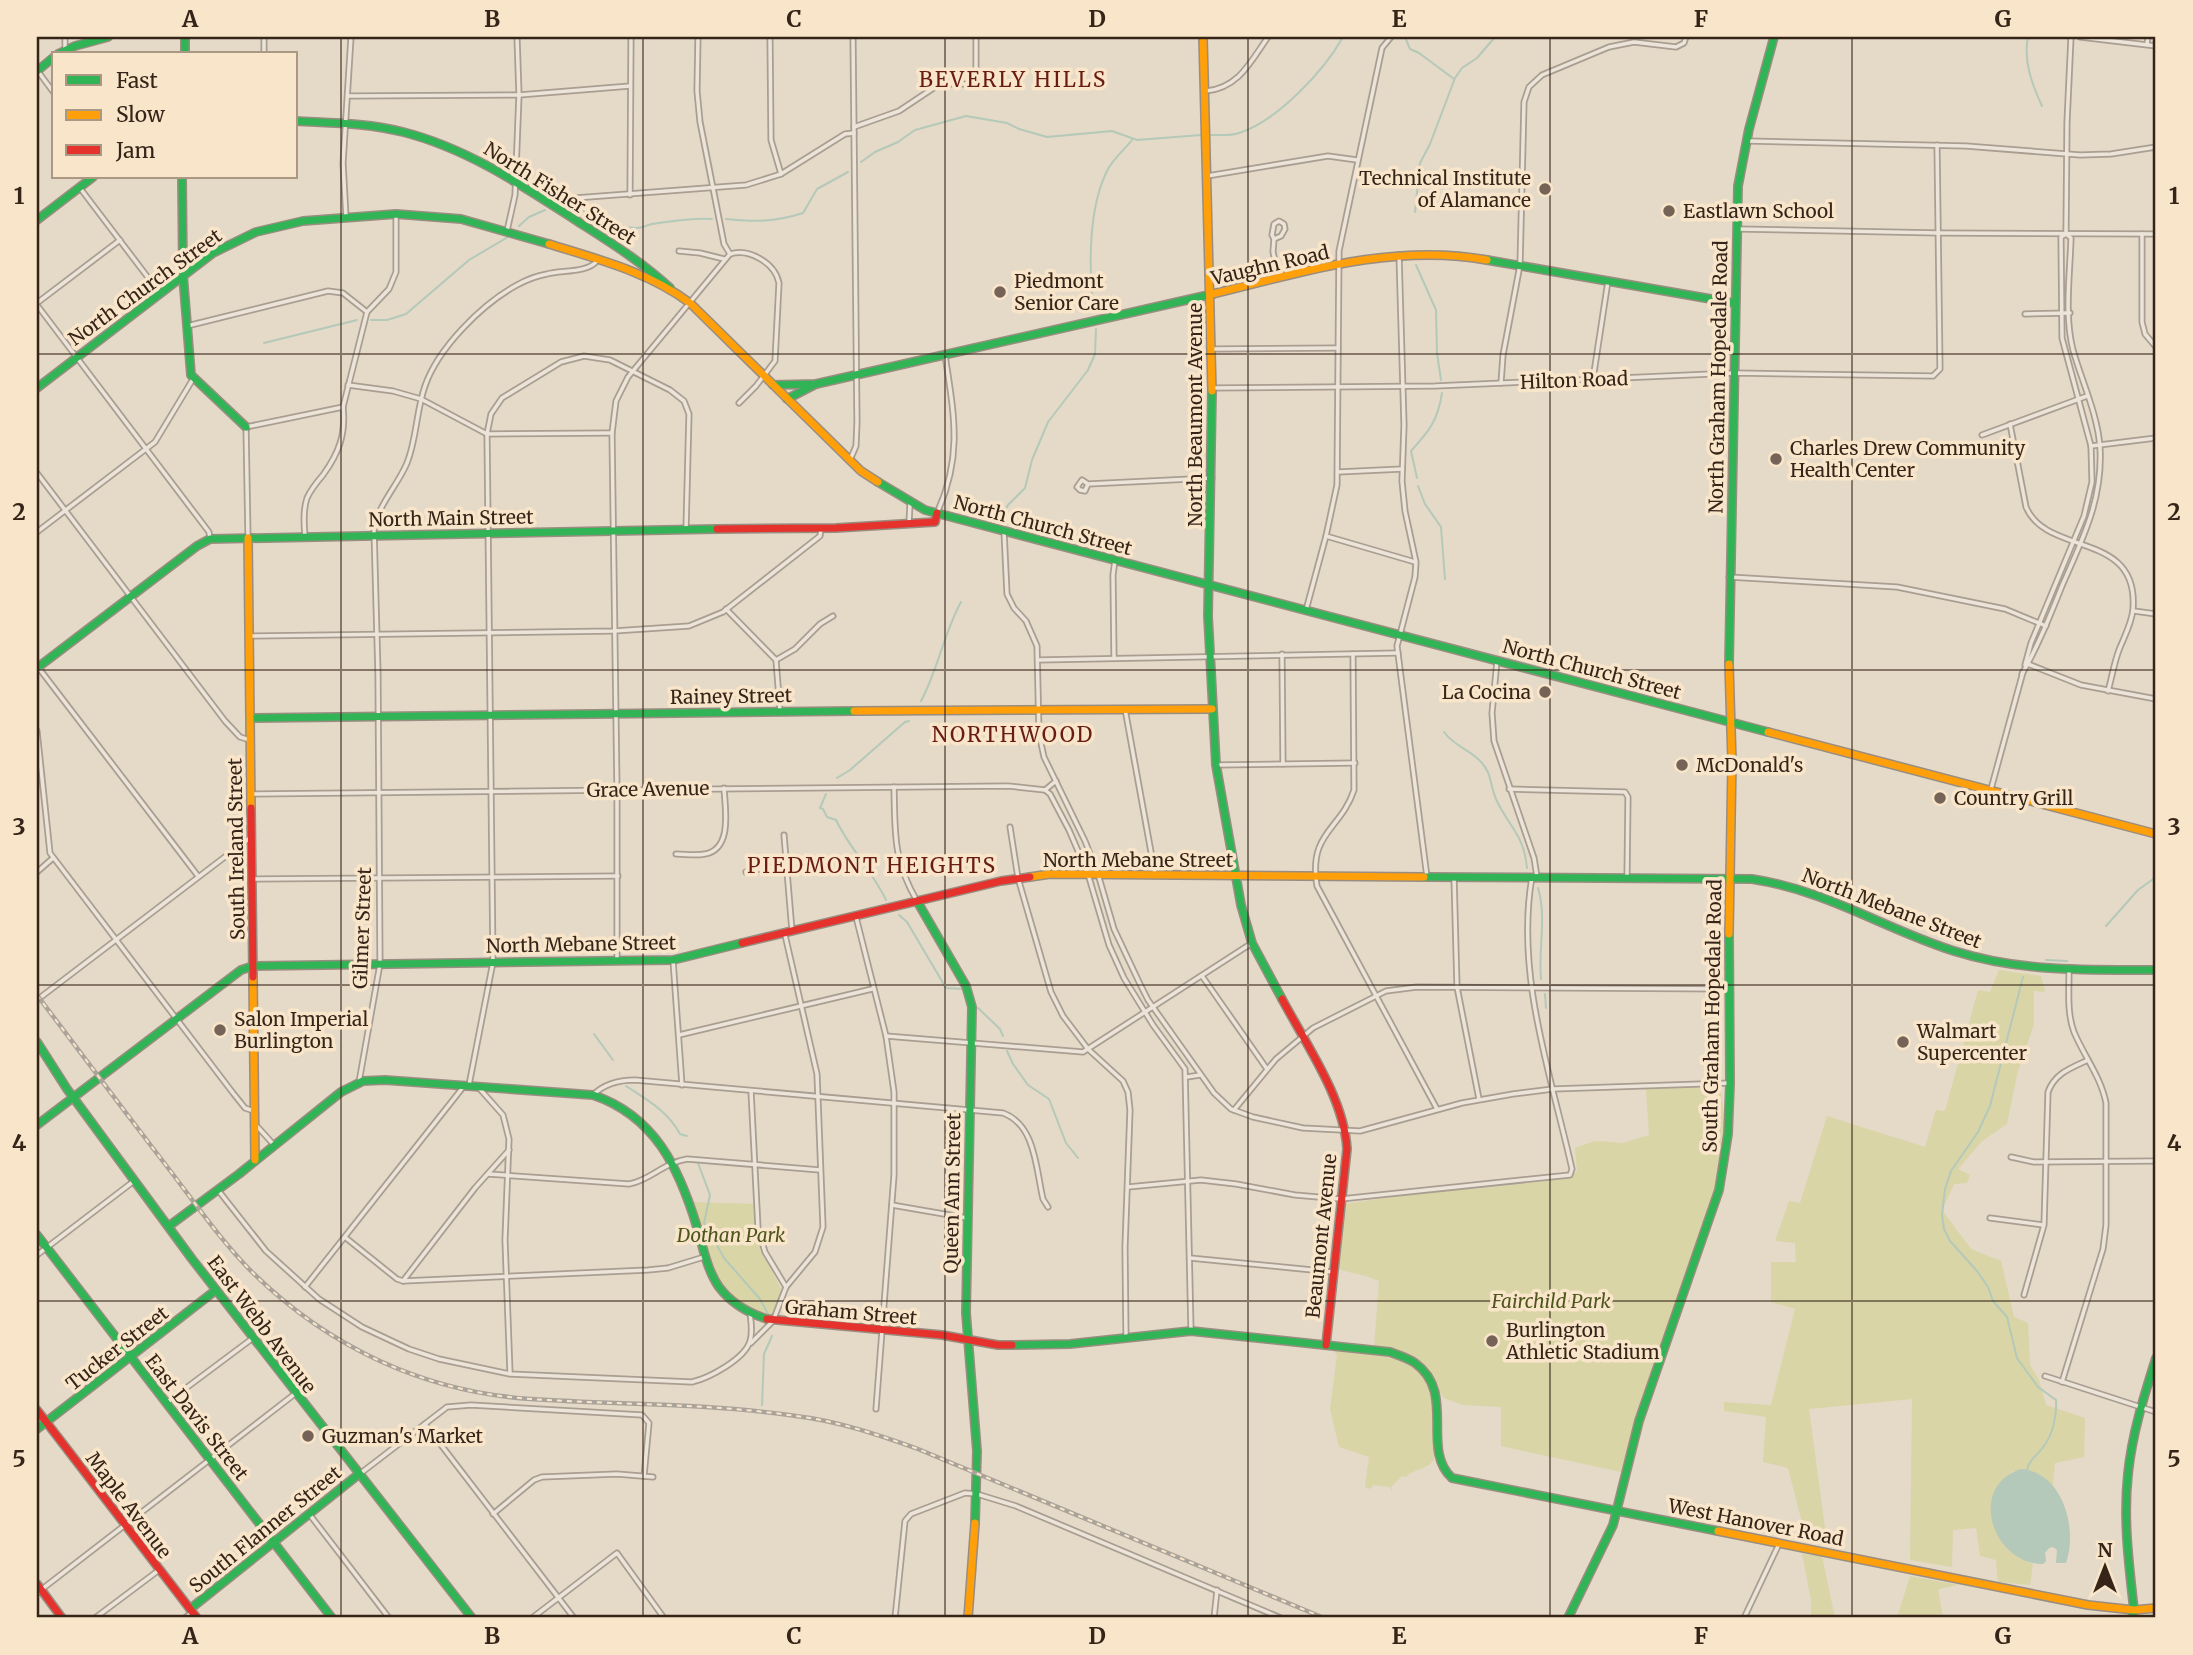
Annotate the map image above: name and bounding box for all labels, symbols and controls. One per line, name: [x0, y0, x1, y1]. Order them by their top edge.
text: A: [181, 4, 199, 33]
text: B: [484, 4, 500, 33]
text: C: [786, 4, 802, 33]
text: D: [1088, 4, 1106, 33]
text: E: [1391, 4, 1407, 33]
text: F: [1694, 4, 1708, 33]
text: G: [1995, 4, 2012, 33]
legend: [52, 52, 298, 178]
district label: BEVERLY HILLS: [919, 66, 1107, 93]
text: Fast: [116, 67, 158, 94]
text: Slow: [116, 101, 165, 128]
street label: North Fisher Street: [480, 136, 641, 250]
text: Jam: [115, 137, 155, 164]
place label: Technical Institute of Alamance: [1359, 166, 1531, 212]
text: 1: [14, 181, 25, 210]
marker: Technical Institute of Alamance: [1537, 181, 1553, 197]
text: 1: [2169, 181, 2180, 210]
place label: Eastlawn School: [1683, 199, 1834, 223]
marker: Eastlawn School: [1661, 203, 1677, 219]
street label: North Church Street: [64, 223, 227, 351]
street label: Vaughn Road: [1208, 240, 1331, 290]
street label: North Graham Hopedale Road: [1704, 240, 1732, 514]
place label: Piedmont Senior Care: [1014, 269, 1119, 315]
marker: Piedmont Senior Care: [992, 284, 1008, 300]
street label: North Beaumont Avenue: [1183, 303, 1207, 527]
street label: Hilton Road: [1519, 366, 1629, 394]
place label: Charles Drew Community Health Center: [1790, 436, 2025, 482]
marker: Charles Drew Community Health Center: [1768, 451, 1784, 467]
street label: North Church Street: [951, 490, 1135, 560]
text: 2: [12, 497, 26, 526]
text: 2: [2167, 497, 2181, 526]
street label: North Main Street: [368, 505, 534, 531]
street label: North Church Street: [1500, 634, 1684, 704]
place label: La Cocina: [1442, 680, 1531, 704]
street label: Rainey Street: [670, 683, 793, 709]
marker: La Cocina: [1537, 684, 1553, 700]
district label: NORTHWOOD: [932, 721, 1094, 748]
place label: McDonald's: [1696, 753, 1803, 777]
street label: South Ireland Street: [222, 757, 250, 940]
marker: McDonald's: [1674, 757, 1690, 773]
street label: Grace Avenue: [587, 776, 710, 802]
place label: Country Grill: [1954, 786, 2073, 810]
marker: Country Grill: [1932, 790, 1948, 806]
text: 3: [12, 812, 26, 841]
text: 3: [2167, 812, 2181, 841]
street label: North Mebane Street: [1043, 848, 1234, 872]
district label: PIEDMONT HEIGHTS: [747, 852, 997, 879]
street label: North Mebane Street: [1799, 863, 1986, 953]
street label: Gilmer Street: [348, 866, 376, 989]
street label: South Graham Hopedale Road: [1698, 879, 1726, 1153]
street label: North Mebane Street: [486, 930, 677, 958]
place label: Salon Imperial Burlington: [234, 1007, 368, 1053]
place label: Walmart Supercenter: [1916, 1019, 2027, 1065]
marker: Salon Imperial Burlington: [212, 1022, 228, 1038]
marker: Walmart Supercenter: [1895, 1034, 1911, 1050]
street label: Queen Ann Street: [939, 1112, 965, 1274]
text: 4: [12, 1128, 27, 1157]
text: 4: [2167, 1128, 2182, 1157]
street label: Beaumont Avenue: [1300, 1152, 1342, 1320]
park label: Dothan Park: [676, 1223, 786, 1247]
street label: East Webb Avenue: [202, 1250, 322, 1398]
park label: Fairchild Park: [1490, 1289, 1611, 1313]
street label: Graham Street: [784, 1294, 919, 1330]
street label: Tucker Street: [61, 1300, 173, 1395]
place label: Burlington Athletic Stadium: [1505, 1318, 1660, 1364]
marker: Burlington Athletic Stadium: [1484, 1333, 1500, 1349]
street label: East Davis Street: [140, 1349, 254, 1485]
place label: Guzman's Market: [322, 1424, 484, 1448]
marker: Guzman's Market: [300, 1428, 316, 1444]
text: 5: [12, 1444, 26, 1473]
text: 5: [2167, 1444, 2181, 1473]
street label: Maple Avenue: [81, 1447, 177, 1563]
street label: South Flanner Street: [184, 1460, 346, 1598]
street label: West Hanover Road: [1665, 1493, 1846, 1551]
north arrow: [2070, 1532, 2140, 1602]
text: N: [2097, 1538, 2113, 1562]
text: A: [181, 1621, 199, 1650]
text: B: [484, 1621, 500, 1650]
text: C: [786, 1621, 802, 1650]
text: D: [1088, 1621, 1106, 1650]
text: E: [1391, 1621, 1407, 1650]
text: F: [1694, 1621, 1708, 1650]
text: G: [1995, 1621, 2012, 1650]

